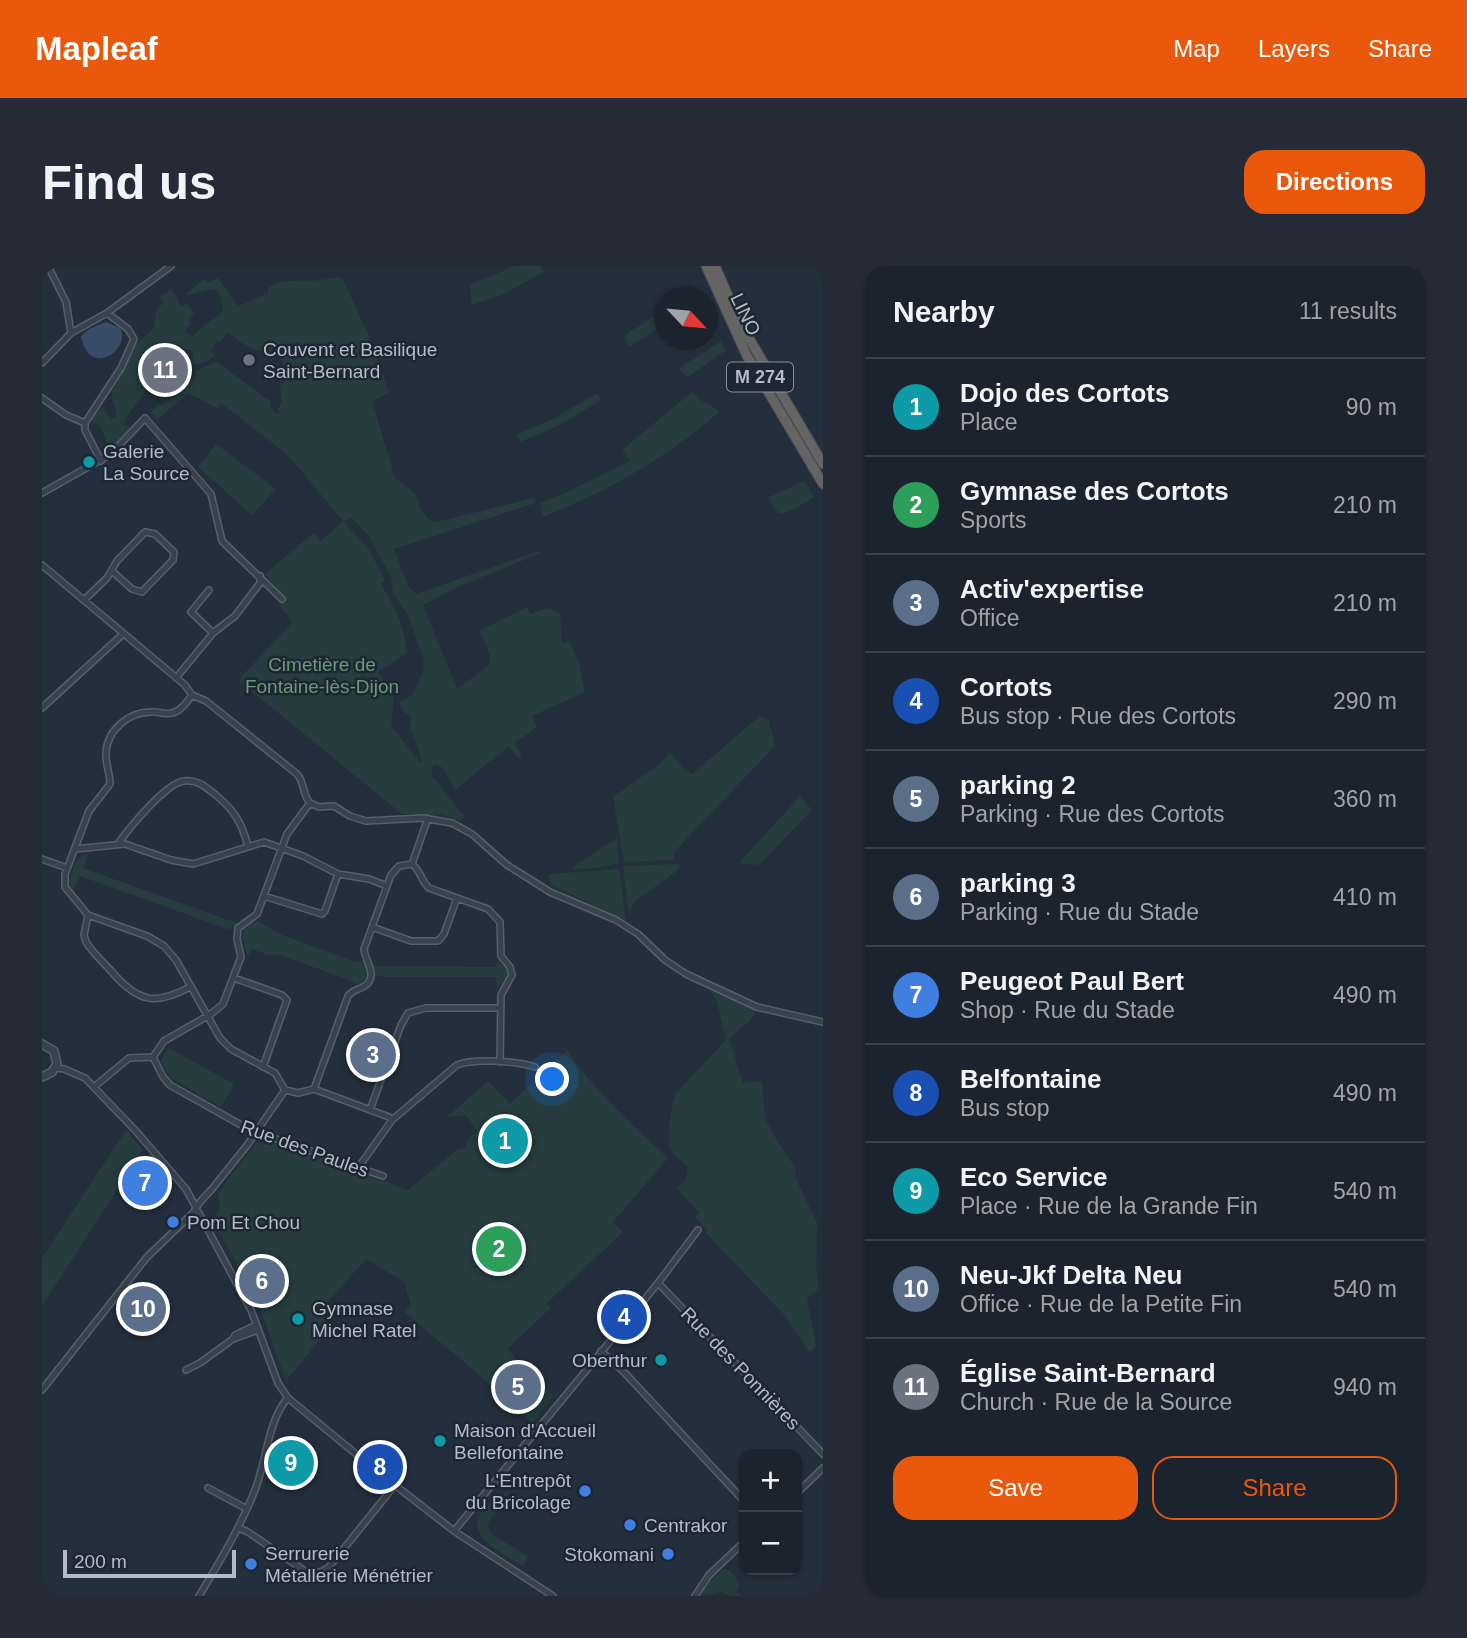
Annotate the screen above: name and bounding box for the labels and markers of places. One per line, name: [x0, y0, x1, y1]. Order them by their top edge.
place label: Couvent et Basilique Saint-Bernard: [263, 339, 437, 382]
pin: 11: [142, 344, 188, 396]
marker: Couvent et Basilique Saint-Bernard: [241, 352, 257, 368]
place label: Galerie La Source: [103, 441, 190, 484]
marker: Galerie La Source: [81, 454, 97, 470]
pin: 3: [350, 1029, 396, 1081]
pin: 1: [482, 1115, 528, 1167]
pin: 7: [122, 1157, 168, 1209]
place label: Pom Et Chou: [187, 1212, 300, 1233]
marker: Pom Et Chou: [165, 1214, 181, 1230]
pin: 2: [476, 1223, 522, 1275]
pin: 6: [239, 1255, 285, 1307]
pin: 10: [120, 1283, 166, 1335]
pin: 4: [601, 1291, 647, 1343]
place label: Gymnase Michel Ratel: [312, 1298, 417, 1341]
marker: Gymnase Michel Ratel: [290, 1311, 306, 1327]
place label: Oberthur: [572, 1350, 648, 1371]
marker: Oberthur: [653, 1352, 669, 1368]
pin: 5: [495, 1361, 541, 1413]
place label: Maison d'Accueil Bellefontaine: [454, 1420, 596, 1463]
marker: Maison d'Accueil Bellefontaine: [432, 1433, 448, 1449]
pin: 9: [268, 1437, 314, 1489]
pin: 8: [357, 1441, 403, 1493]
place label: L'Entrepôt du Bricolage: [465, 1470, 572, 1513]
marker: L'Entrepôt du Bricolage: [577, 1483, 593, 1499]
place label: Centrakor: [644, 1515, 728, 1536]
marker: Centrakor: [622, 1517, 638, 1533]
place label: Serrurerie Métallerie Ménétrier: [265, 1543, 434, 1586]
place label: Stokomani: [564, 1544, 654, 1565]
marker: Stokomani: [660, 1546, 676, 1562]
marker: Serrurerie Métallerie Ménétrier: [243, 1556, 259, 1572]

